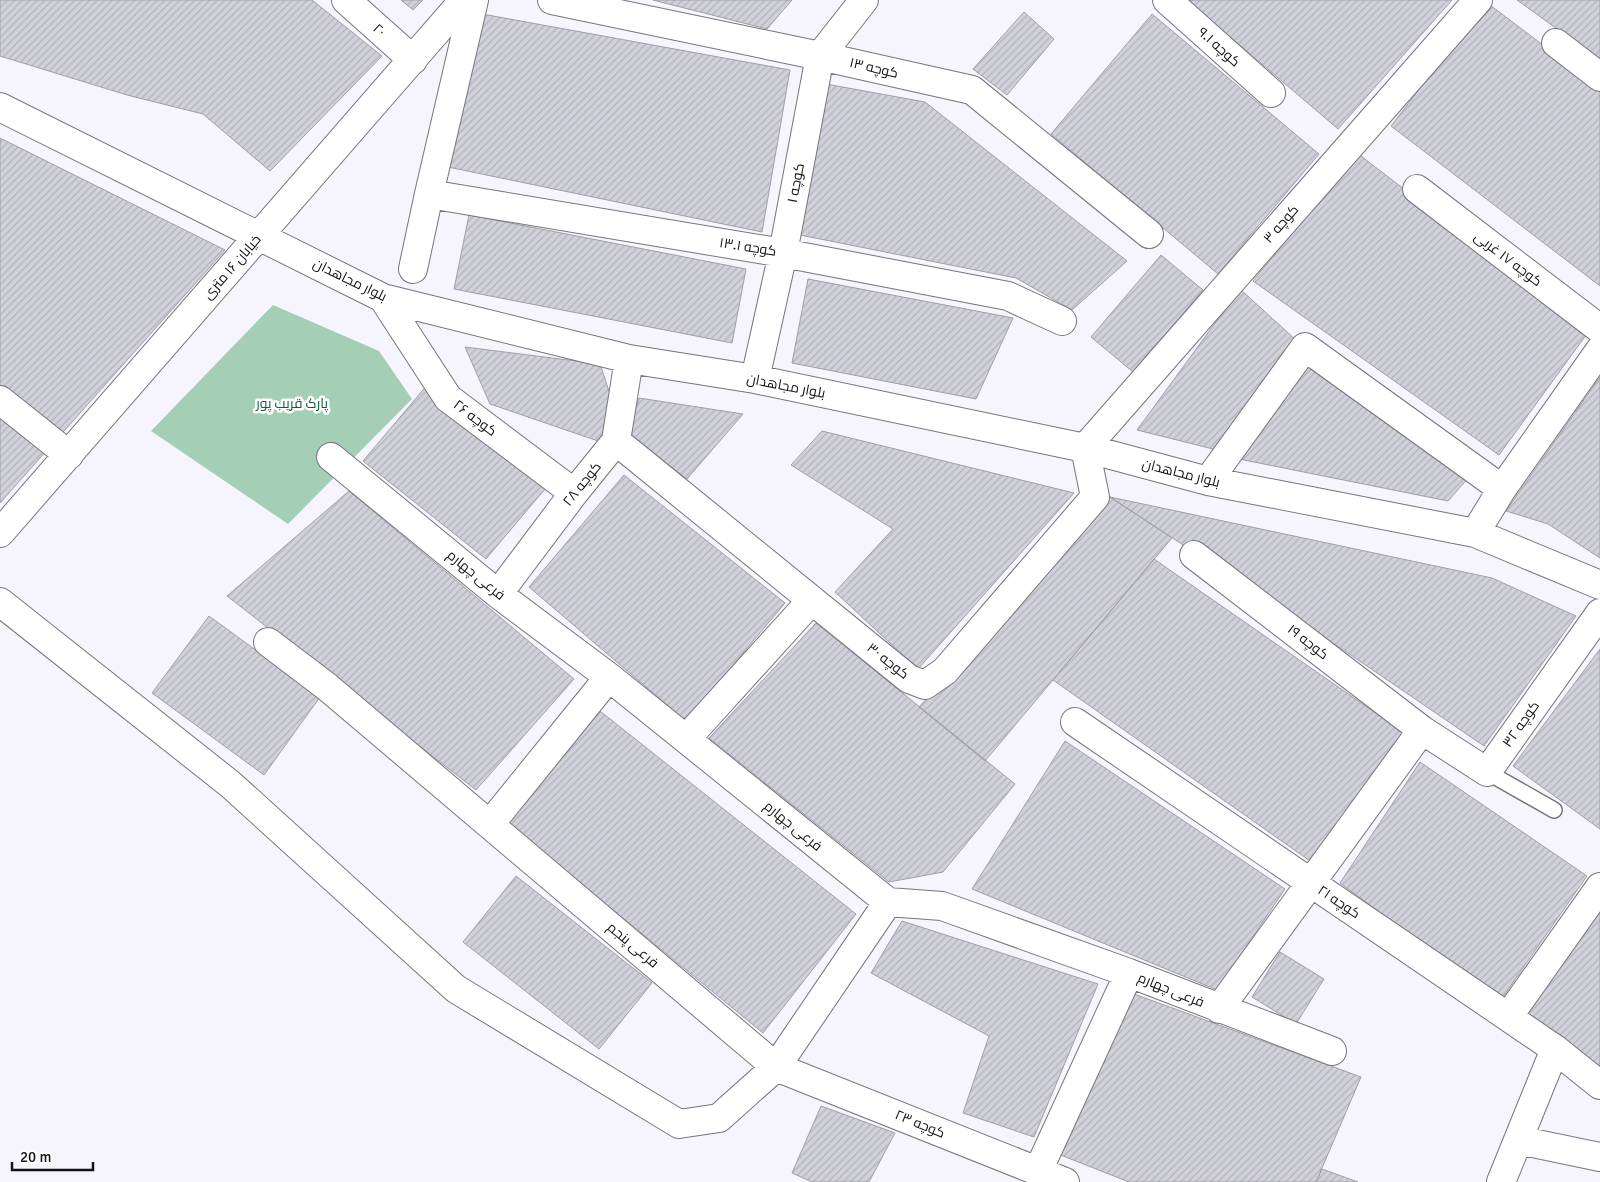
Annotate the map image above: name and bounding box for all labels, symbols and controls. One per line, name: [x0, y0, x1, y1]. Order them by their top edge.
street label: ۲۰: [369, 20, 389, 40]
street label: کوچه ۹.۱: [1194, 24, 1244, 71]
street label: کوچه ۱۳: [848, 54, 900, 83]
street label: کوچه ۱: [784, 162, 809, 205]
street label: کوچه ۳: [1260, 201, 1303, 247]
street label: کوچه ۱۷ غربی: [1470, 228, 1545, 291]
street label: خیابان ۱۶ متری: [199, 231, 265, 303]
street label: کوچه ۱۳.۱: [718, 234, 778, 261]
street label: بلوار مجاهدان: [310, 255, 390, 305]
street label: بلوار مجاهدان: [745, 370, 827, 402]
park label: پارک قریب پور: [255, 395, 328, 413]
street label: کوچه ۲۶: [449, 396, 500, 441]
street label: بلوار مجاهدان: [1140, 455, 1222, 491]
street label: کوچه ۲۸: [559, 458, 606, 510]
street label: فرعی چهارم: [443, 546, 509, 604]
street label: کوچه ۱۹: [1283, 621, 1332, 664]
street label: کوچه ۳۰: [863, 639, 912, 683]
street label: کوچه ۳۲: [1499, 698, 1544, 751]
street label: فرعی چهارم: [760, 797, 826, 855]
street label: کوچه ۲۱: [1314, 882, 1363, 923]
street label: فرعی پنجم: [603, 919, 662, 972]
street label: فرعی چهارم: [1135, 969, 1207, 1012]
street label: کوچه ۲۳: [892, 1106, 948, 1143]
scale bar: [12, 1140, 94, 1172]
text: 20 m: [20, 1148, 51, 1166]

